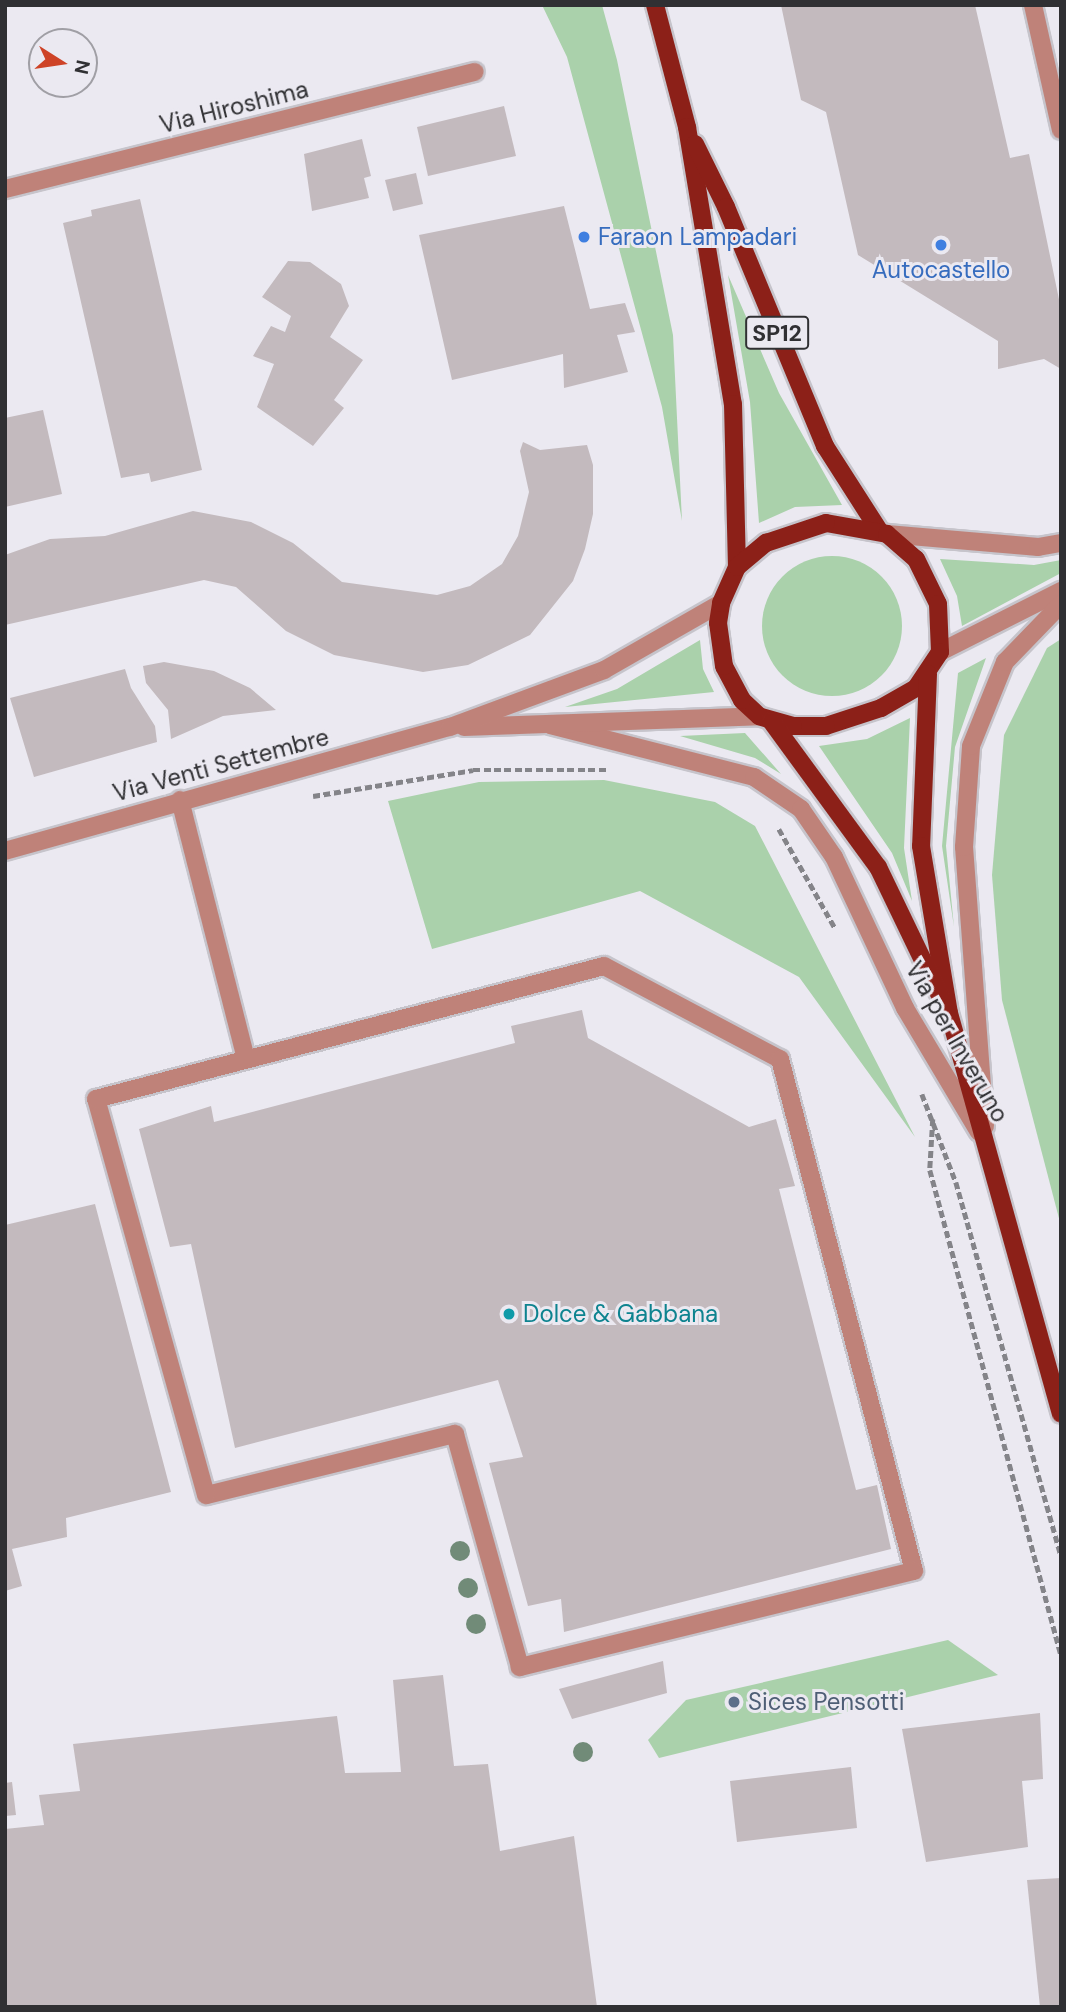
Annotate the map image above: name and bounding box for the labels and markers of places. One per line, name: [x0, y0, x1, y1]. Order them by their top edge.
place label: Faraon Lampadari: [598, 223, 797, 251]
marker: Faraon Lampadari: [576, 229, 592, 245]
marker: Autocastello: [933, 237, 949, 253]
place label: Autocastello: [872, 256, 1010, 284]
place label: Dolce & Gabbana: [523, 1300, 718, 1328]
marker: Dolce & Gabbana: [501, 1306, 517, 1322]
place label: Sices Pensotti: [748, 1688, 904, 1716]
marker: Sices Pensotti: [726, 1694, 742, 1710]

